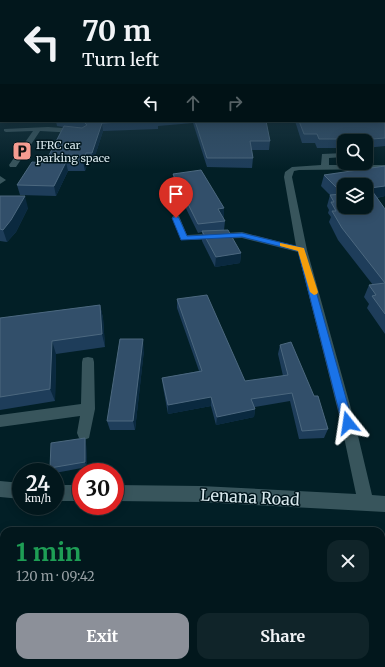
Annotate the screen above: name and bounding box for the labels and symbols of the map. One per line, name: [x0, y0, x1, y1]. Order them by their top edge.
place label: IFRC car parking space: [36, 138, 110, 165]
parking icon: IFRC car parking space: [11, 140, 33, 162]
pin: [159, 177, 193, 218]
position arrow: [327, 402, 369, 444]
speed limit sign: 30: [72, 463, 124, 515]
street label: Lenana Road: [200, 484, 301, 510]

